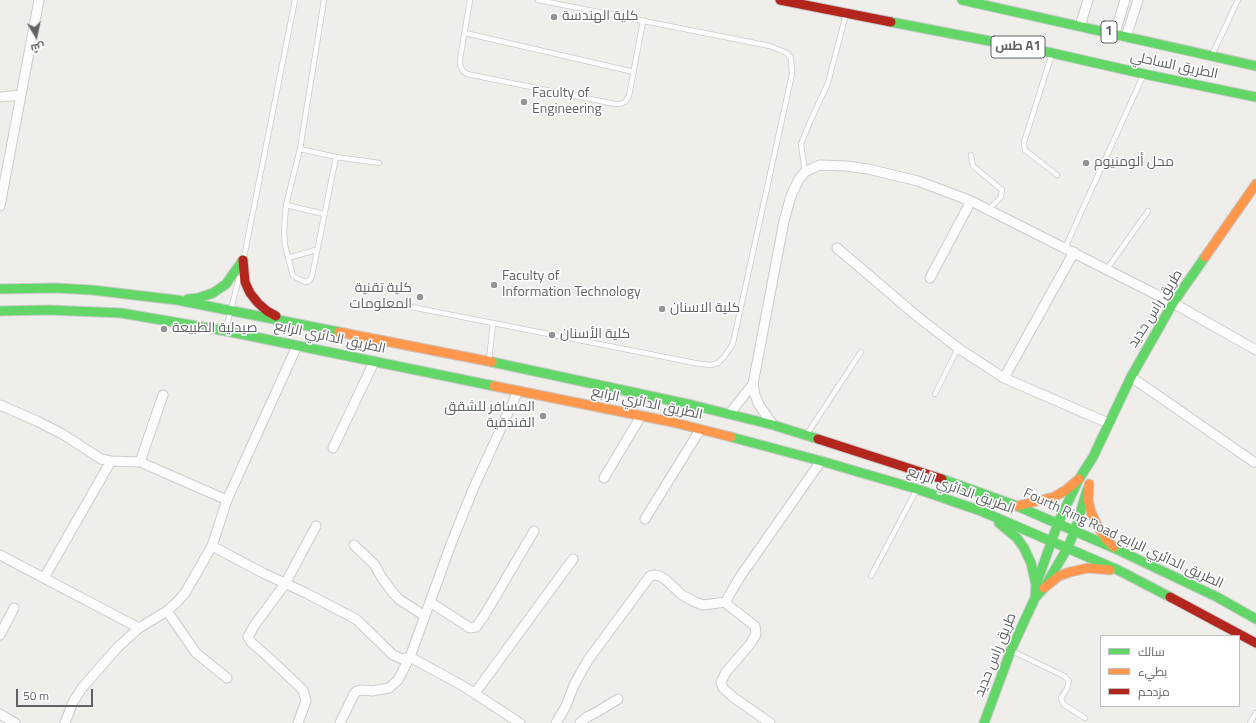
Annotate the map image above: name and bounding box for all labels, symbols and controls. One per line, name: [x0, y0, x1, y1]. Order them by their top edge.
place label: كلية الهندسة: [562, 9, 638, 25]
marker: كلية الهندسة: [549, 12, 559, 22]
north arrow: [16, 16, 56, 56]
road number: 1: [1101, 21, 1117, 43]
road number: طس A1: [991, 36, 1045, 58]
text: ش: [30, 39, 46, 57]
street label: الطريق الساحلي: [1129, 49, 1219, 83]
place label: Faculty of Engineering: [532, 86, 602, 118]
marker: Faculty of Engineering: [519, 97, 529, 107]
place label: محل ألومنيوم: [1094, 155, 1174, 171]
marker: محل ألومنيوم: [1081, 158, 1091, 168]
street label: طريق راس حديد: [1125, 267, 1187, 351]
place label: Faculty of Information Technology: [502, 269, 641, 302]
marker: Faculty of Information Technology: [489, 280, 499, 290]
place label: كلية تقنية المعلومات: [349, 281, 412, 314]
marker: كلية تقنية المعلومات: [415, 292, 425, 302]
place label: كلية الاسنان: [670, 301, 740, 317]
marker: كلية الاسنان: [657, 304, 667, 314]
street label: الطريق الدائري الرابع: [273, 318, 387, 358]
place label: صيدلية الطبيعة: [172, 321, 258, 337]
marker: صيدلية الطبيعة: [159, 324, 169, 334]
place label: كلية الأسنان: [560, 327, 630, 343]
marker: كلية الأسنان: [547, 330, 557, 340]
street label: الطريق الدائري الرابع: [590, 384, 704, 424]
place label: المسافر للشقق الفندقية: [444, 400, 535, 432]
marker: المسافر للشقق الفندقية: [538, 411, 548, 421]
street label: الطريق الدائري الرابع: [905, 464, 1017, 518]
street label: Fourth Ring Road الطريق الدائري الرابع: [1020, 485, 1226, 593]
street label: طريق راس حديد: [972, 611, 1020, 699]
legend: [1100, 635, 1240, 707]
text: سالك: [1138, 642, 1165, 661]
text: بطيء: [1138, 662, 1167, 681]
scale bar: [18, 681, 95, 707]
text: مزدحم: [1138, 682, 1170, 701]
text: 50 m: [23, 686, 49, 705]

